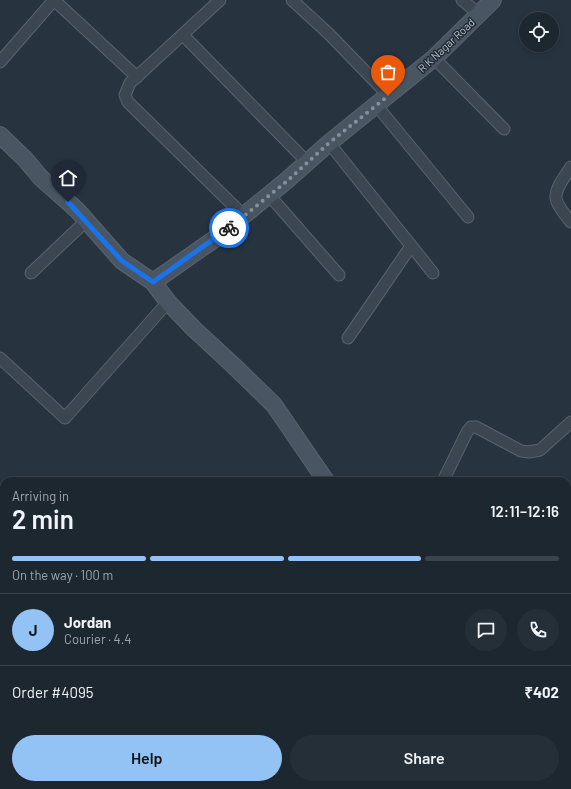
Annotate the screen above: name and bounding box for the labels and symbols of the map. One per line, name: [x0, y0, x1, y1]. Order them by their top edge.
street label: R K Nagar Road: [415, 15, 477, 75]
pin: [371, 55, 405, 96]
pin: [51, 161, 85, 202]
courier: [209, 208, 249, 248]

